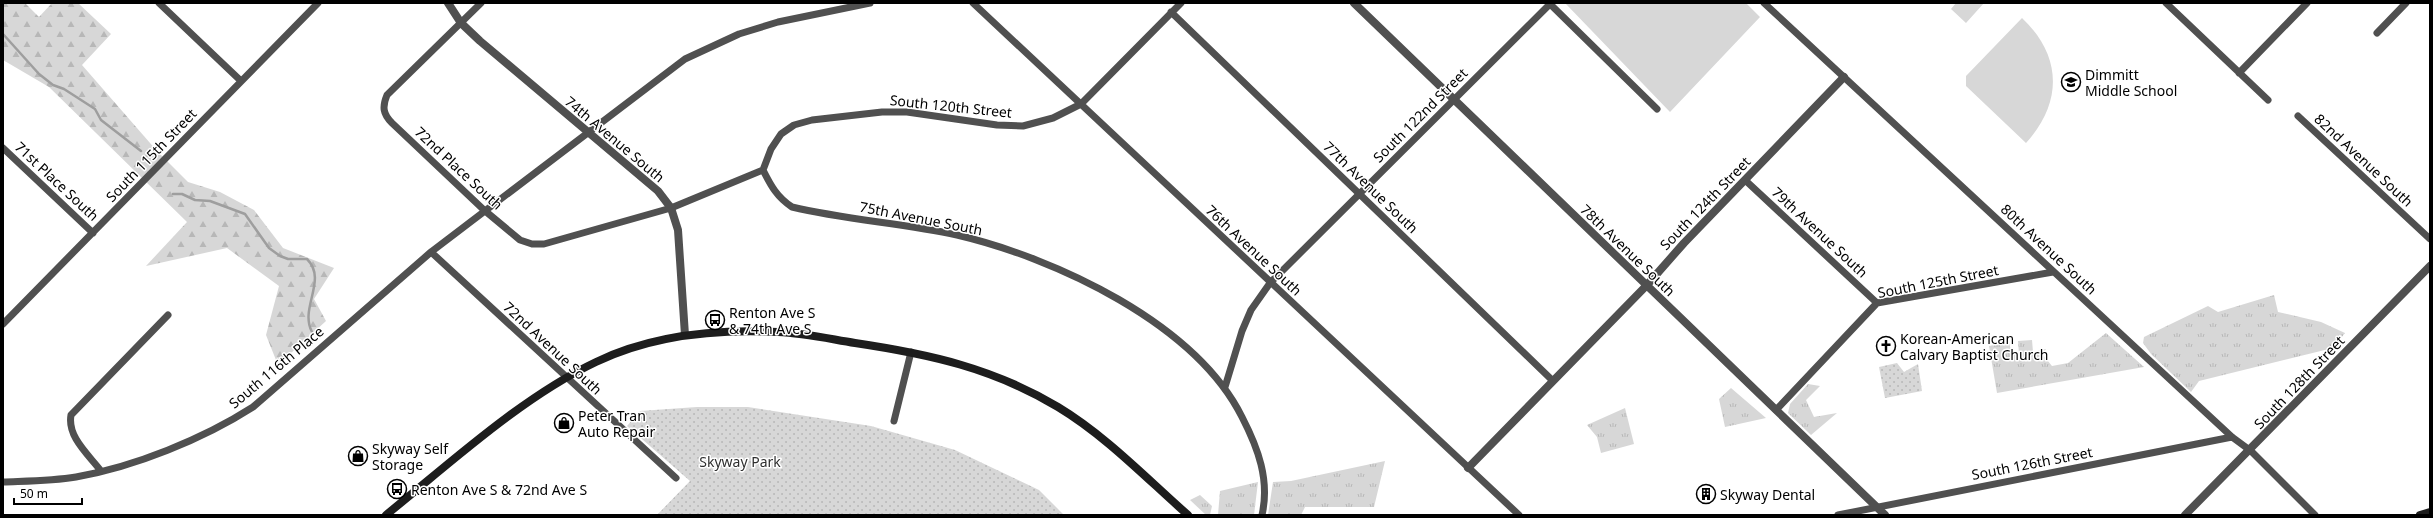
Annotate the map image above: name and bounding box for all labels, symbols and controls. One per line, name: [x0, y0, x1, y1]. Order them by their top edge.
street label: South 122nd Street: [1369, 64, 1471, 166]
place label: Dimmitt Middle School: [2085, 65, 2177, 100]
school or university icon: Dimmitt Middle School: [2060, 71, 2082, 93]
street label: South 120th Street: [889, 90, 1013, 122]
street label: 74th Avenue South: [561, 92, 669, 186]
street label: South 115th Street: [102, 104, 200, 206]
street label: 82nd Avenue South: [2311, 109, 2417, 211]
street label: 72nd Place South: [411, 122, 507, 214]
street label: 71st Place South: [11, 137, 103, 225]
street label: 77th Avenue South: [1320, 137, 1422, 237]
street label: South 124th Street: [1656, 152, 1754, 254]
street label: 79th Avenue South: [1768, 183, 1872, 281]
street label: 75th Avenue South: [858, 197, 984, 239]
street label: 78th Avenue South: [1577, 200, 1679, 300]
street label: 80th Avenue South: [1997, 200, 2101, 298]
street label: 76th Avenue South: [1202, 201, 1306, 299]
street label: South 125th Street: [1876, 260, 2000, 302]
street label: 72nd Avenue South: [500, 297, 606, 399]
place label: Renton Ave S & 74th Ave S: [729, 303, 816, 338]
bus stop icon: Renton Ave S & 74th Ave S: [704, 309, 726, 331]
street label: South 116th Place: [225, 322, 327, 412]
place label: Korean-American Calvary Baptist Church: [1900, 329, 2049, 364]
street label: South 128th Street: [2250, 331, 2348, 433]
church icon: Korean-American Calvary Baptist Church: [1875, 335, 1897, 357]
place label: Peter Tran Auto Repair: [578, 406, 655, 441]
shop icon: Peter Tran Auto Repair: [553, 412, 575, 434]
place label: Skyway Self Storage: [372, 439, 449, 474]
street label: South 126th Street: [1970, 442, 2094, 484]
shop icon: Skyway Self Storage: [347, 445, 369, 467]
park label: Skyway Park: [699, 452, 781, 471]
bus stop icon: Renton Ave S & 72nd Ave S: [386, 478, 408, 500]
scale bar: [14, 480, 82, 506]
place label: Renton Ave S & 72nd Ave S: [411, 480, 587, 499]
building icon: Skyway Dental: [1695, 483, 1717, 505]
text: 50 m: [20, 485, 48, 502]
place label: Skyway Dental: [1720, 485, 1815, 504]

